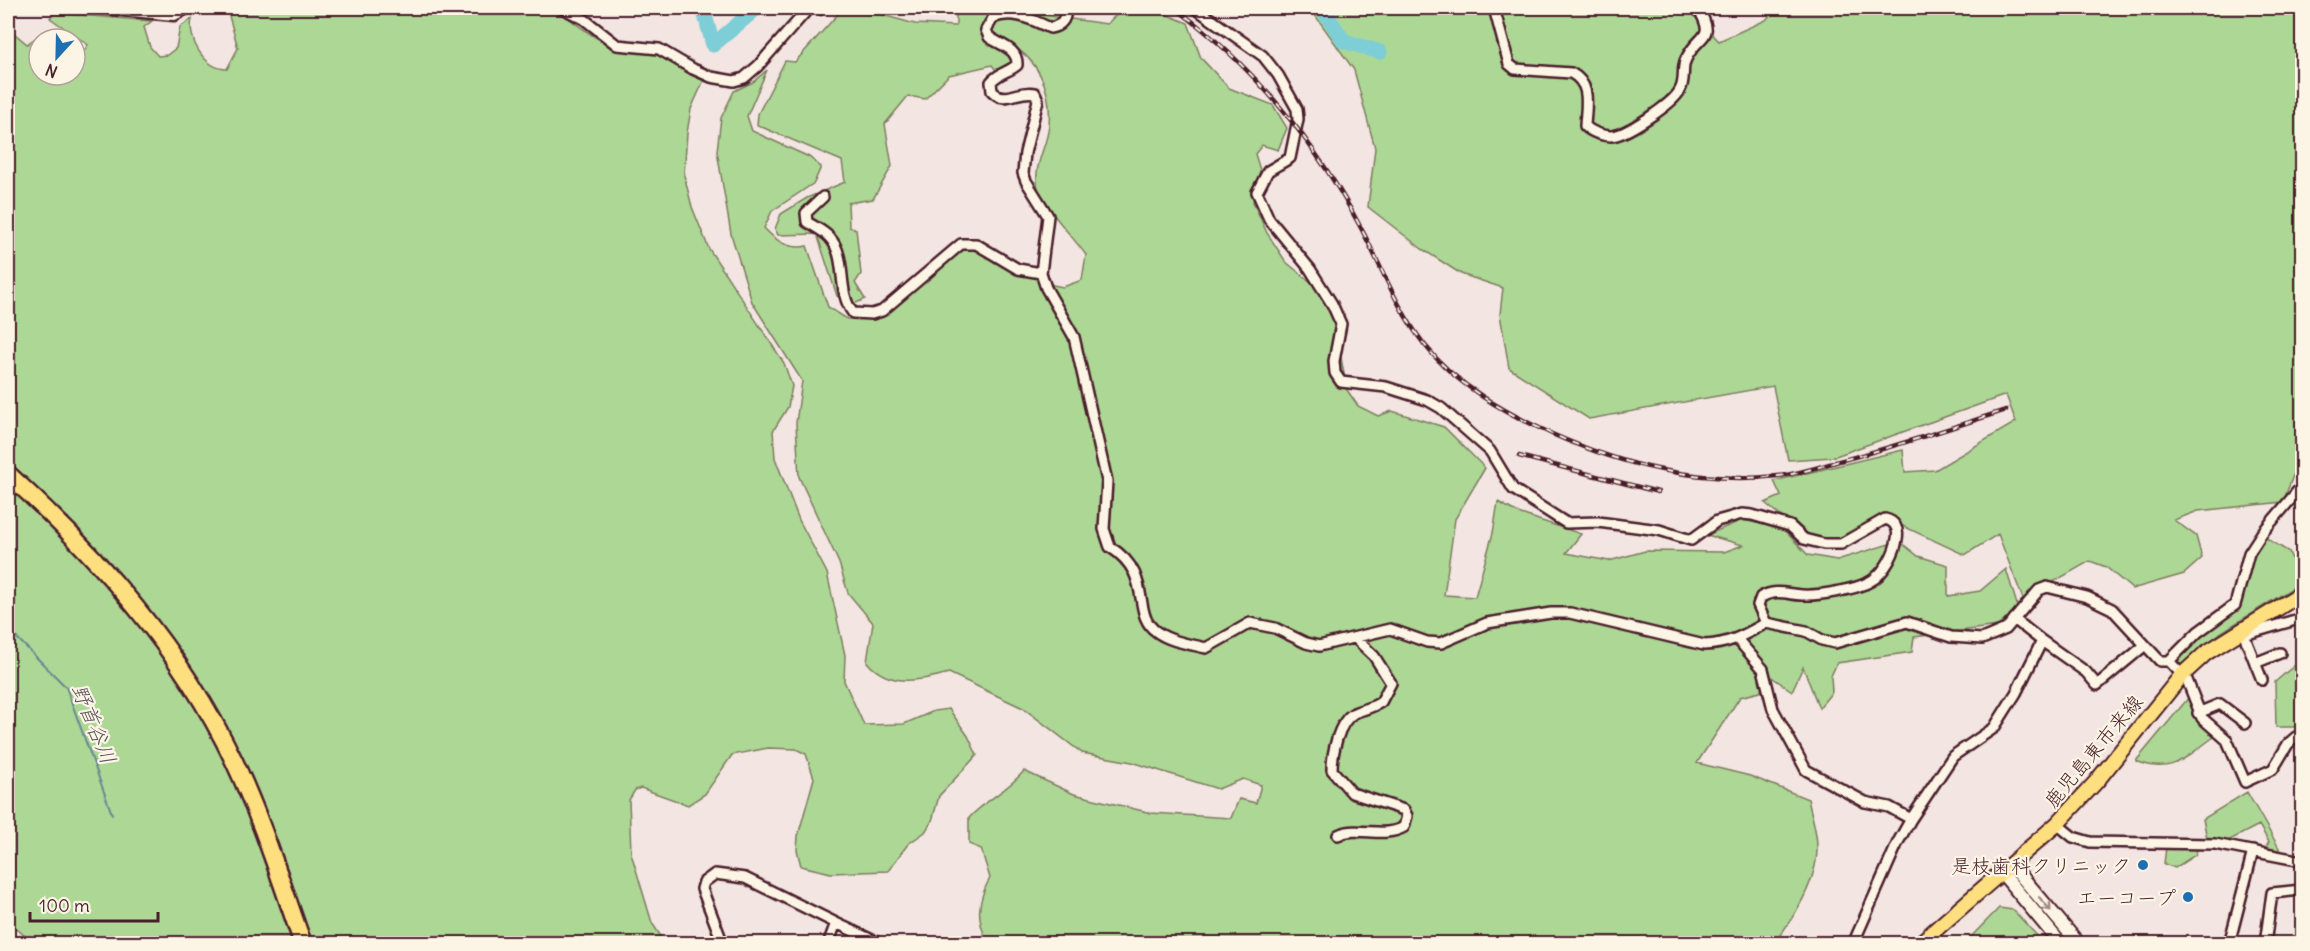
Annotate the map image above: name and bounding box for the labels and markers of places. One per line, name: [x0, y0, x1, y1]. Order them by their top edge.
place label: 是枝歯科クリニック: [1951, 853, 2131, 878]
marker: 是枝歯科クリニック: [2136, 858, 2150, 872]
place label: エーコープ: [2077, 885, 2176, 910]
marker: エーコープ: [2181, 890, 2195, 904]

